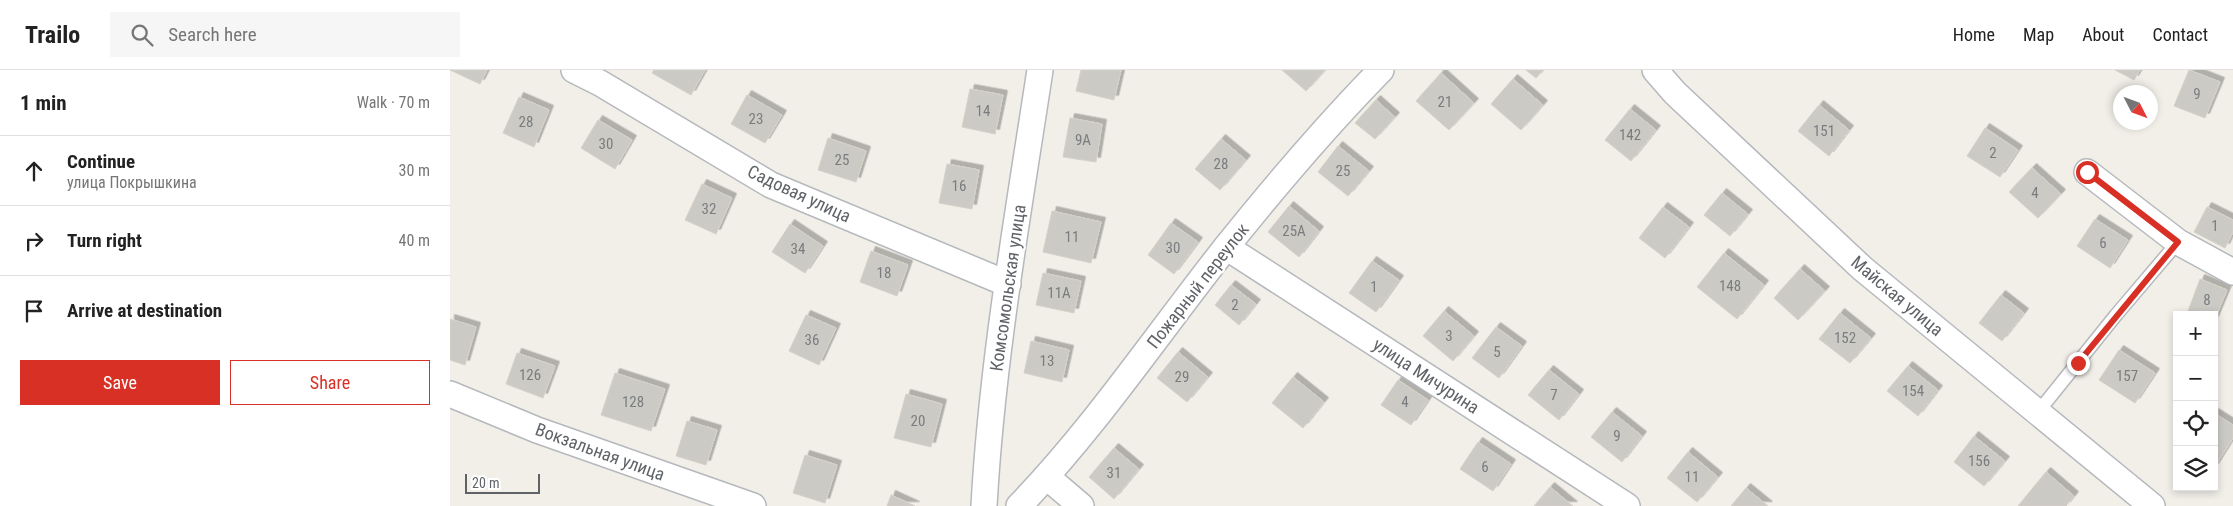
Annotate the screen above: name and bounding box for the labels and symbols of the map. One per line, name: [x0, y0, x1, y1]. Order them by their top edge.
north arrow: [2113, 85, 2158, 130]
house number: 9: [2193, 85, 2201, 103]
house number: 21: [1438, 93, 1452, 111]
house number: 14: [976, 102, 990, 120]
house number: 23: [749, 110, 763, 128]
house number: 28: [519, 113, 533, 131]
house number: 151: [1813, 122, 1835, 140]
house number: 142: [1619, 126, 1641, 144]
house number: 9А: [1075, 131, 1091, 149]
house number: 30: [599, 135, 613, 153]
house number: 2: [1989, 144, 1997, 162]
house number: 25: [835, 151, 849, 169]
house number: 28: [1214, 155, 1228, 173]
street label: Садовая улица: [744, 160, 854, 227]
route start: [2076, 161, 2099, 184]
house number: 25: [1336, 162, 1350, 180]
house number: 16: [952, 177, 966, 195]
house number: 4: [2031, 184, 2039, 202]
house number: 32: [702, 200, 716, 218]
street label: Комсомольская улица: [985, 203, 1030, 373]
house number: 1: [2211, 217, 2219, 235]
street label: Пожарный переулок: [1142, 219, 1253, 352]
house number: 25А: [1282, 222, 1306, 240]
house number: 11: [1065, 228, 1079, 246]
house number: 6: [2099, 234, 2107, 252]
house number: 30: [1166, 239, 1180, 257]
house number: 34: [791, 240, 805, 258]
street label: Майская улица: [1847, 251, 1947, 340]
house number: 18: [877, 264, 891, 282]
house number: 148: [1719, 277, 1741, 295]
house number: 1: [1370, 278, 1378, 296]
house number: 11А: [1047, 284, 1071, 302]
house number: 8: [2203, 291, 2211, 309]
house number: 2: [1231, 296, 1239, 314]
house number: 3: [1445, 327, 1453, 345]
house number: 152: [1834, 329, 1856, 347]
house number: 36: [805, 331, 819, 349]
street label: улица Мичурина: [1369, 333, 1483, 418]
house number: 5: [1493, 343, 1501, 361]
house number: 13: [1040, 352, 1054, 370]
route end: [2067, 352, 2090, 375]
house number: 126: [519, 366, 541, 384]
house number: 157: [2116, 367, 2138, 385]
house number: 29: [1175, 368, 1189, 386]
house number: 154: [1902, 382, 1924, 400]
house number: 7: [1550, 386, 1558, 404]
house number: 128: [622, 393, 644, 411]
house number: 4: [1401, 393, 1409, 411]
house number: 20: [911, 412, 925, 430]
street label: Вокзальная улица: [533, 418, 668, 485]
house number: 9: [1613, 427, 1621, 445]
house number: 156: [1968, 452, 1990, 470]
house number: 6: [1481, 458, 1489, 476]
house number: 31: [1107, 464, 1121, 482]
house number: 11: [1685, 468, 1699, 486]
scale bar: [465, 471, 540, 494]

